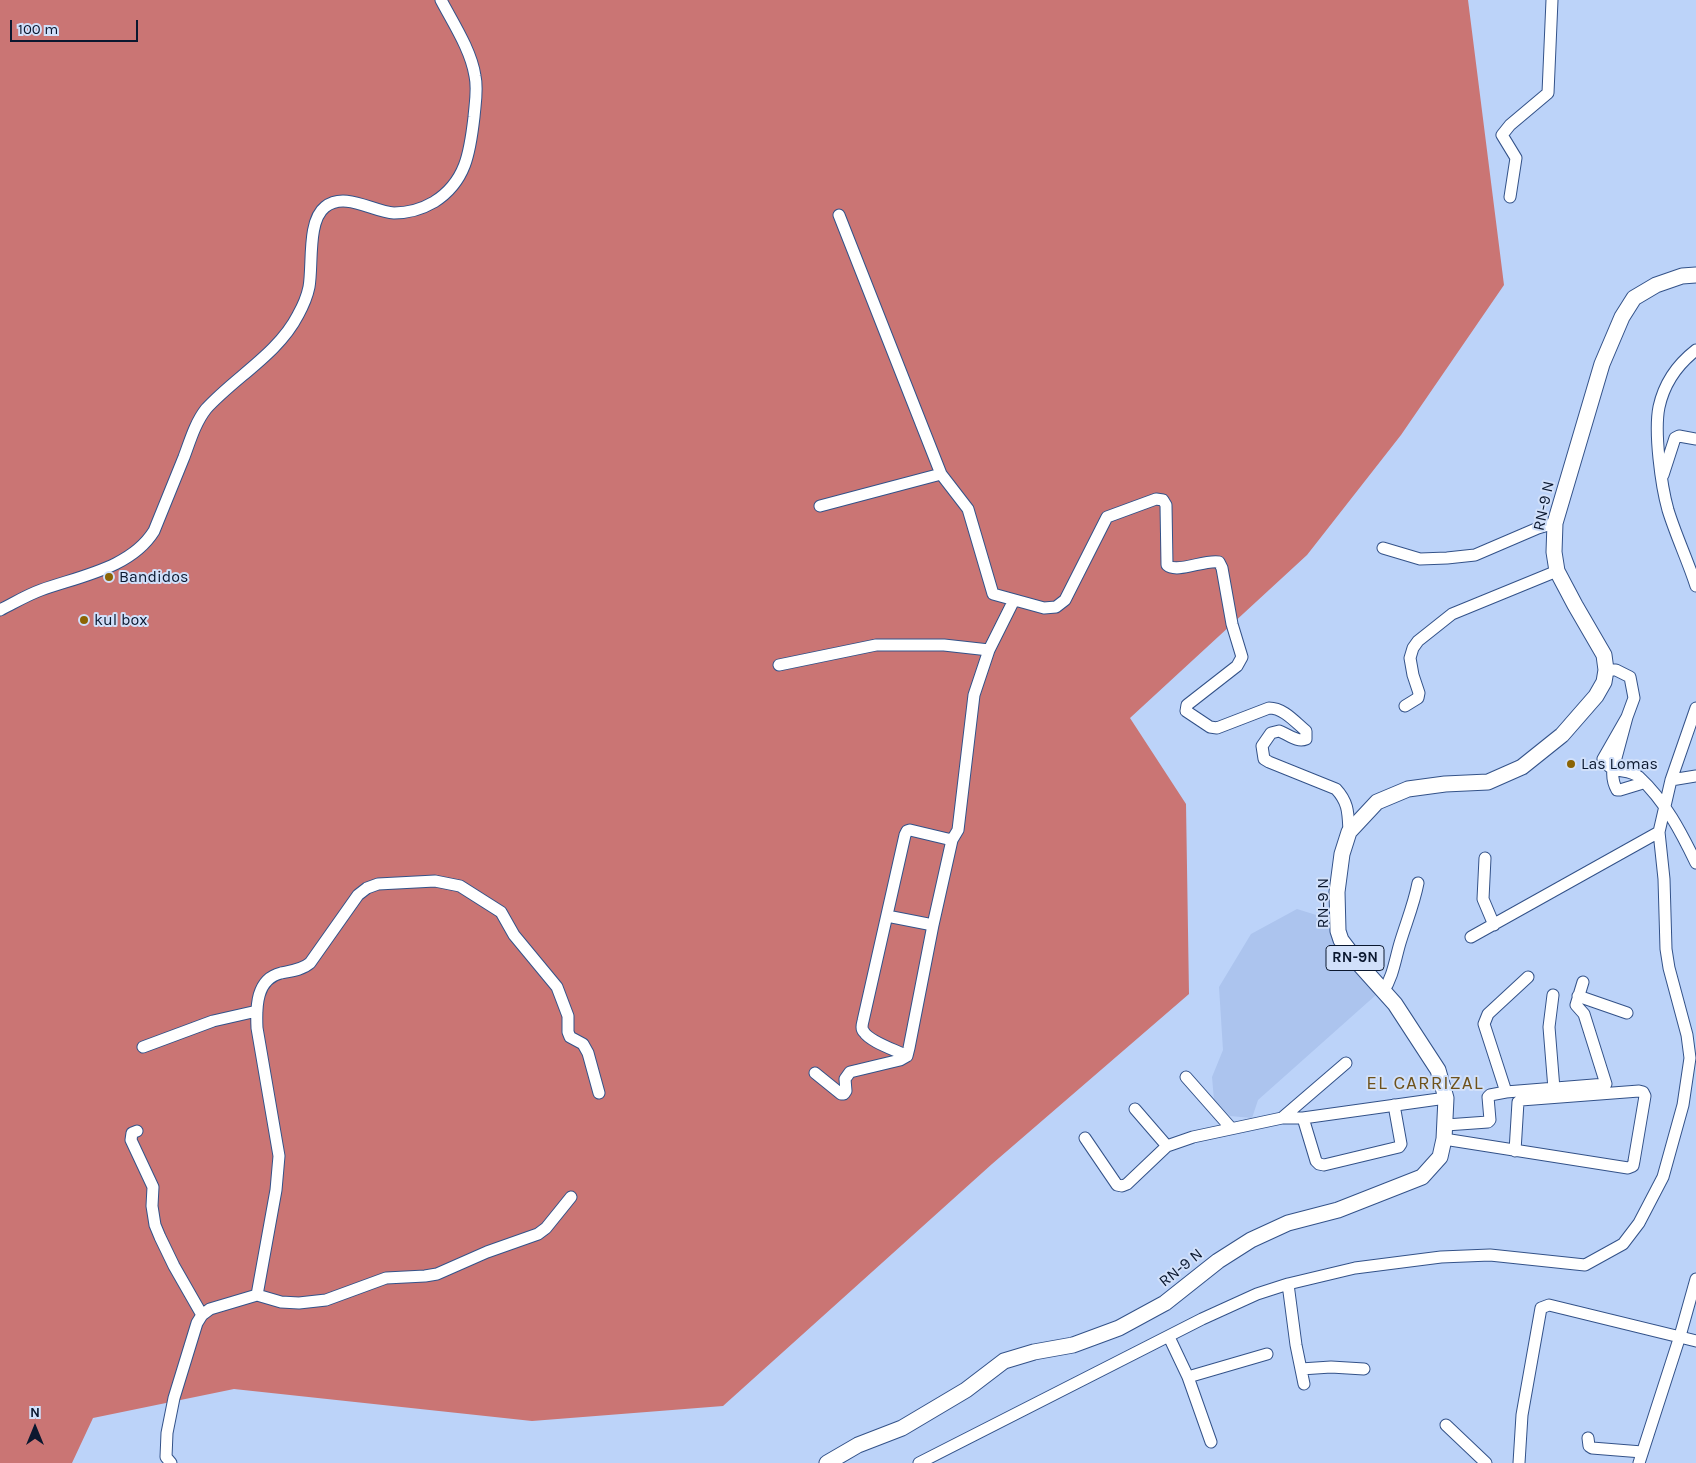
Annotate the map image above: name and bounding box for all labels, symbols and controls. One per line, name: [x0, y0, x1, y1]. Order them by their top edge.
scale bar: [12, 10, 140, 42]
text: 100 m: [18, 20, 58, 38]
street label: RN-9 N: [1529, 479, 1559, 533]
place label: Bandidos: [119, 567, 188, 587]
marker: Bandidos: [103, 571, 115, 583]
place label: kul box: [94, 610, 147, 630]
marker: kul box: [78, 614, 90, 626]
place label: Las Lomas: [1581, 754, 1658, 774]
marker: Las Lomas: [1565, 758, 1577, 770]
street label: RN-9 N: [1313, 878, 1333, 928]
road number: RN-9N: [1326, 946, 1384, 970]
district label: EL CARRIZAL: [1365, 1073, 1485, 1095]
street label: RN-9 N: [1155, 1245, 1207, 1291]
north arrow: [10, 1403, 60, 1453]
text: N: [30, 1404, 40, 1421]

